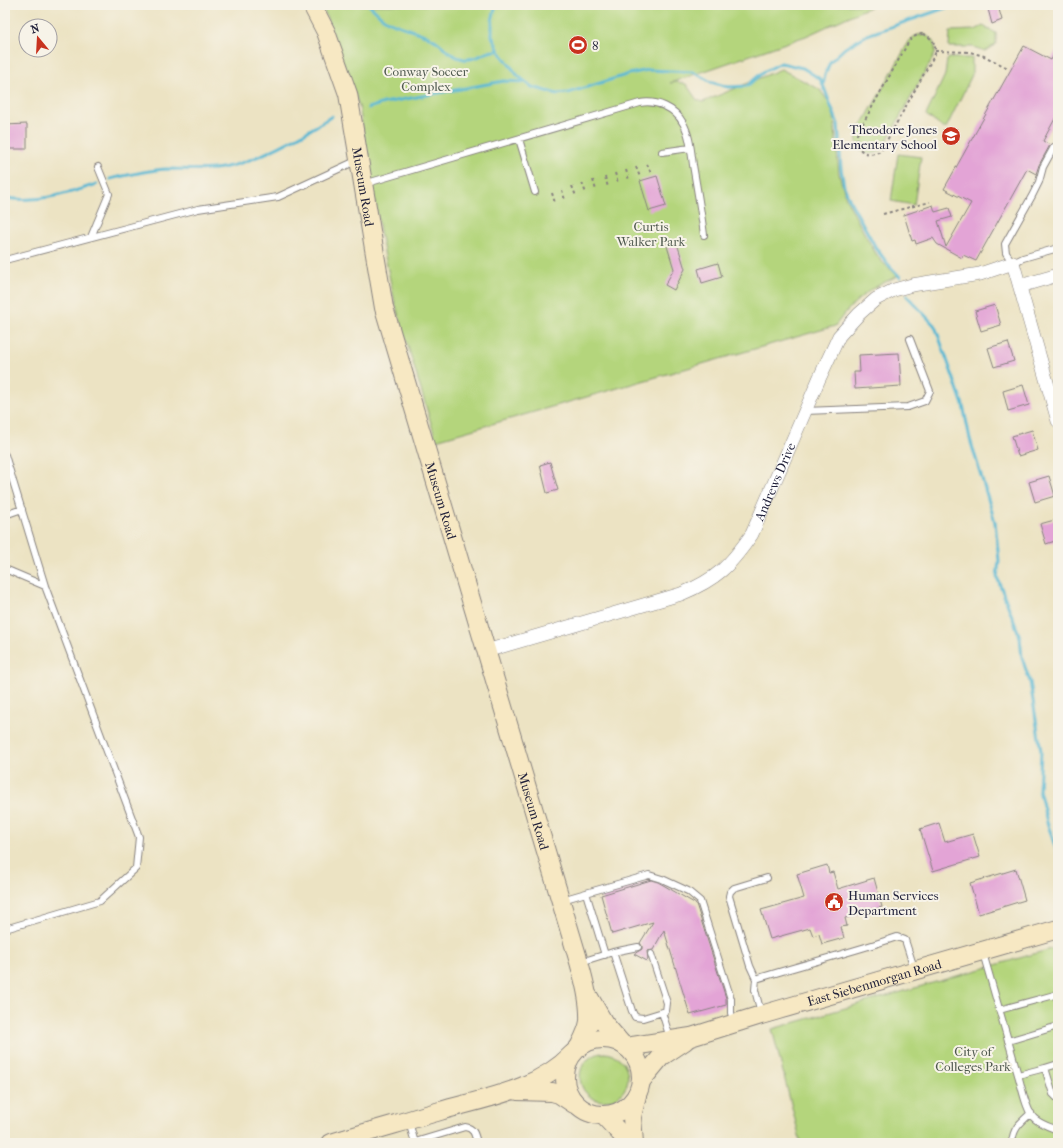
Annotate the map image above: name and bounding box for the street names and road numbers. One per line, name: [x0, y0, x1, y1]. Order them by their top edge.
street label: Museum Road: [350, 146, 378, 228]
street label: Andrews Drive: [751, 440, 798, 524]
street label: Museum Road: [423, 460, 460, 542]
street label: Museum Road: [515, 770, 553, 852]
street label: East Siebenmorgan Road: [805, 955, 944, 1009]

